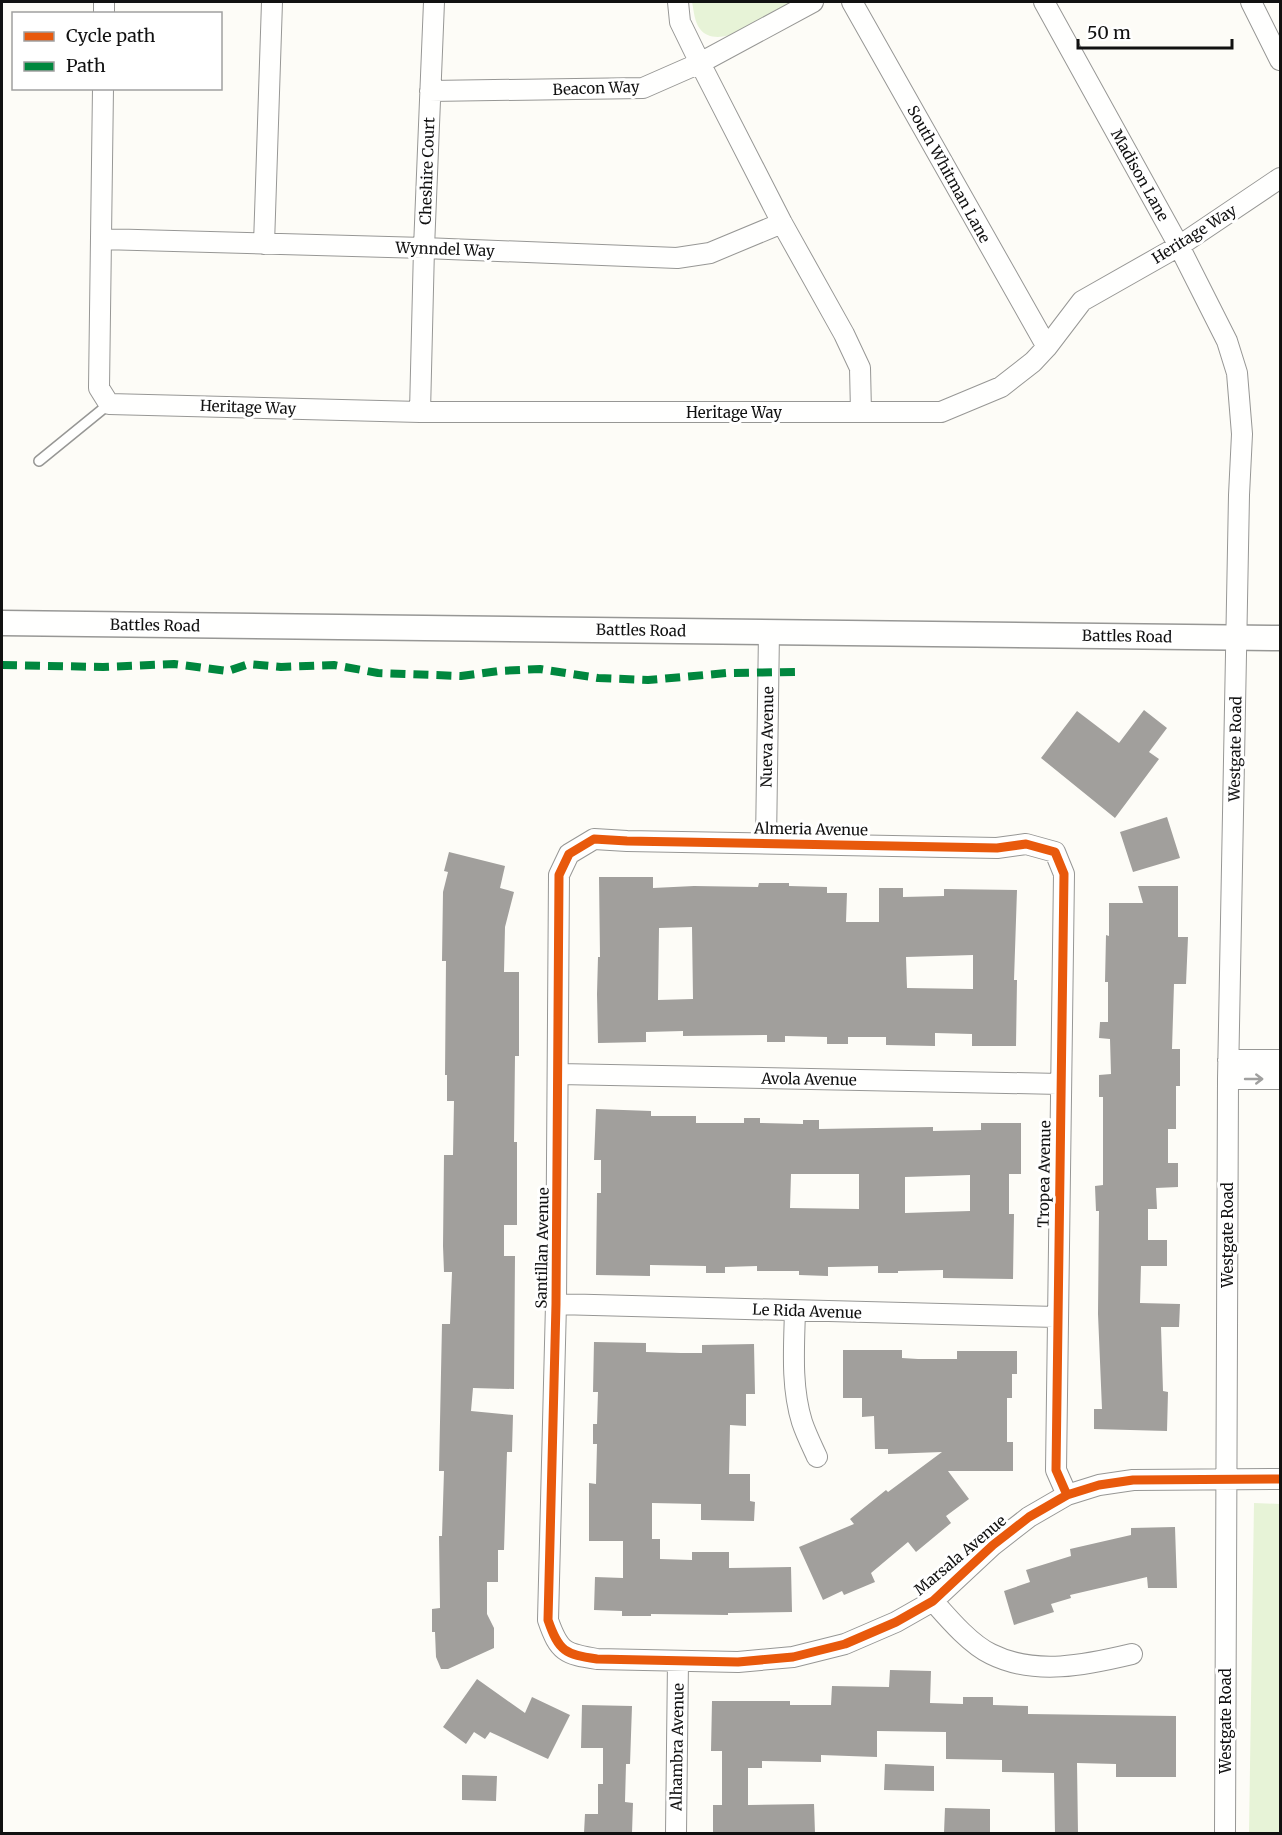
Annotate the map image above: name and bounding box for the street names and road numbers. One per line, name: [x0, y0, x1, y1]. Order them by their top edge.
street label: Beacon Way: [552, 77, 640, 99]
street label: South Whitman Lane: [903, 102, 995, 246]
street label: Cheshire Court: [416, 117, 438, 225]
street label: Madison Lane: [1107, 126, 1173, 224]
street label: Heritage Way: [1148, 200, 1240, 268]
street label: Wynndel Way: [394, 238, 495, 260]
street label: Heritage Way: [200, 396, 297, 418]
street label: Heritage Way: [686, 403, 782, 422]
street label: Battles Road: [110, 615, 200, 635]
street label: Battles Road: [596, 620, 686, 640]
street label: Battles Road: [1082, 626, 1172, 646]
street label: Nueva Avenue: [757, 686, 777, 788]
street label: Westgate Road: [1225, 696, 1245, 803]
street label: Almeria Avenue: [753, 818, 868, 839]
street label: Avola Avenue: [760, 1069, 857, 1089]
street label: Tropea Avenue: [1034, 1120, 1054, 1228]
street label: Westgate Road: [1218, 1182, 1237, 1289]
street label: Santillan Avenue: [531, 1187, 553, 1309]
street label: Le Rida Avenue: [752, 1300, 862, 1322]
street label: Marsala Avenue: [910, 1511, 1010, 1599]
street label: Westgate Road: [1216, 1668, 1235, 1775]
street label: Alhambra Avenue: [666, 1683, 688, 1812]

